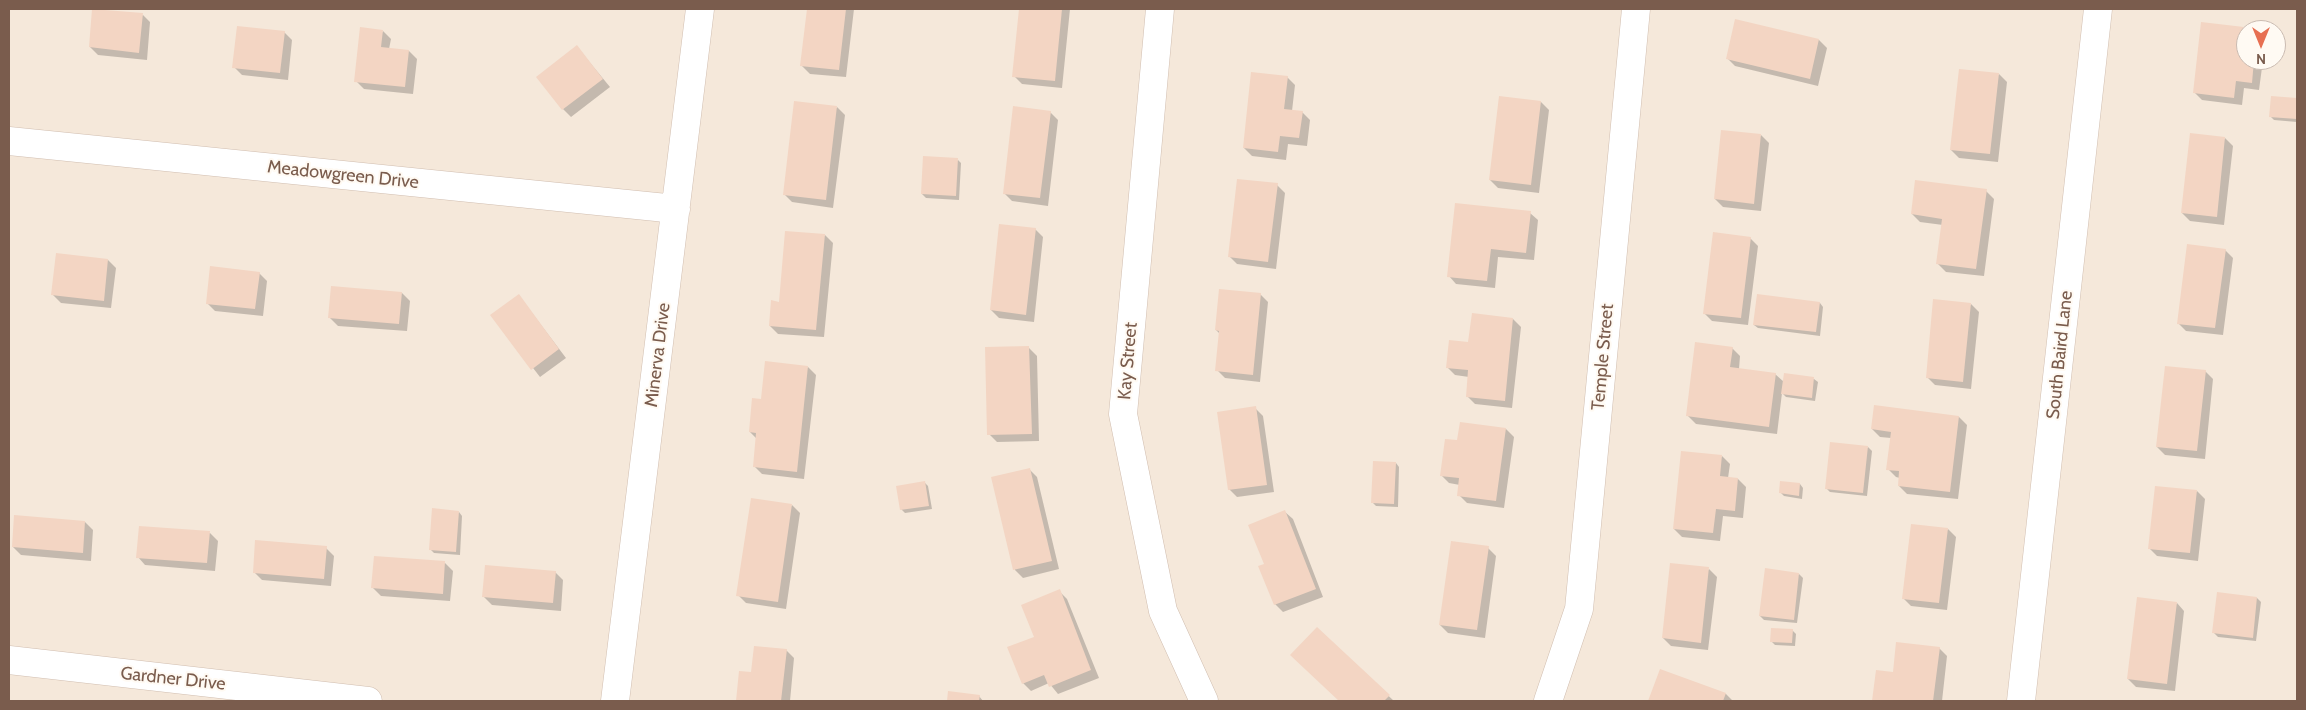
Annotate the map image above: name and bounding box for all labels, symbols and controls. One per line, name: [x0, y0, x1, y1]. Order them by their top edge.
north arrow: [2236, 20, 2286, 70]
text: N: [2256, 50, 2266, 68]
street label: Meadowgreen Drive: [266, 156, 420, 194]
street label: South Baird Lane: [2042, 290, 2078, 420]
street label: Minerva Drive: [641, 302, 675, 408]
street label: Temple Street: [1588, 303, 1618, 411]
street label: Kay Street: [1114, 321, 1142, 401]
street label: Gardner Drive: [119, 663, 227, 695]

